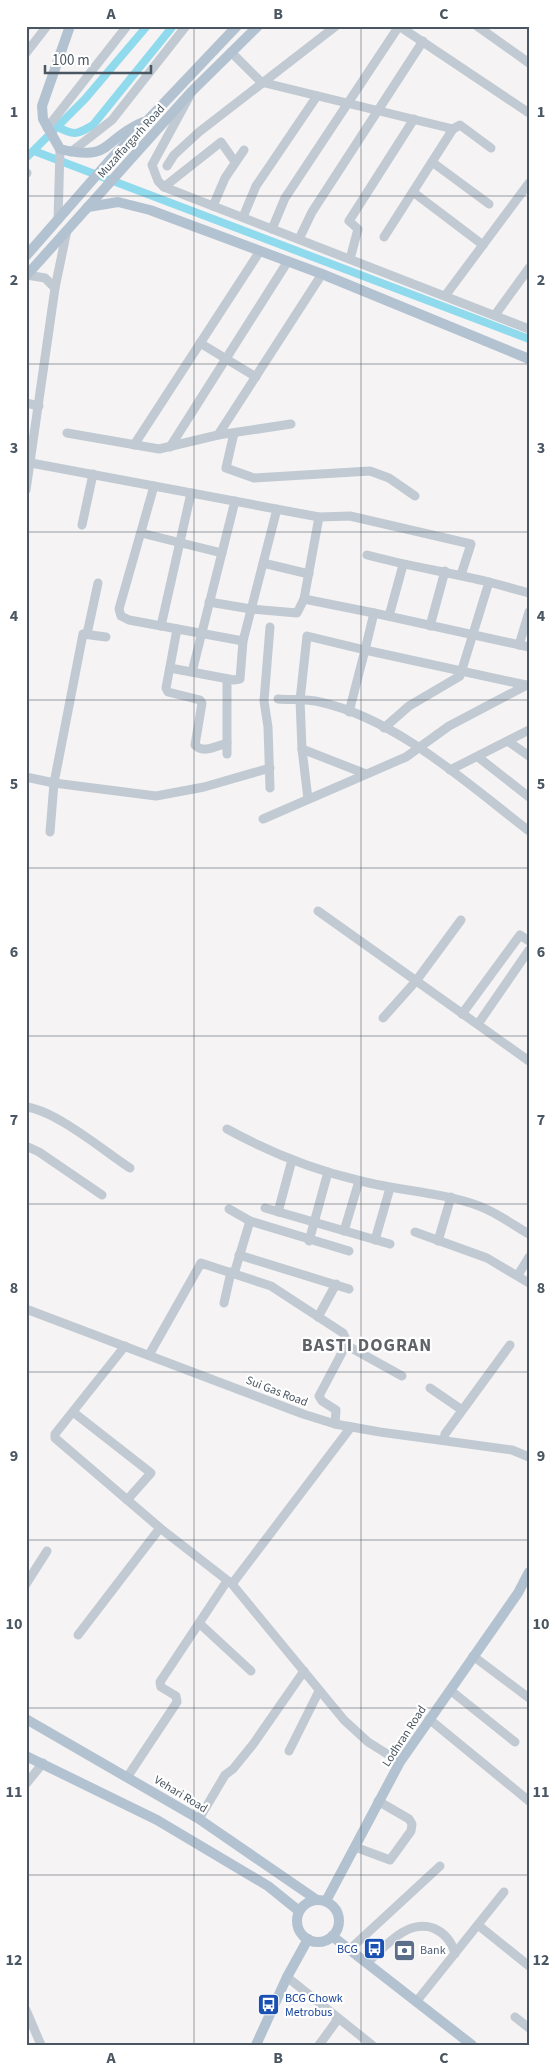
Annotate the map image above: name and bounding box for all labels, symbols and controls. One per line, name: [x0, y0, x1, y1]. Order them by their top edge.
text: A: [105, 3, 116, 25]
text: B: [273, 3, 283, 25]
text: C: [439, 3, 449, 25]
scale bar: [45, 42, 151, 74]
text: 100 m: [52, 50, 90, 71]
text: 1: [10, 101, 18, 123]
street label: Muzaffargarh Road: [94, 101, 169, 182]
text: 1: [537, 101, 545, 123]
text: 2: [10, 269, 18, 291]
text: 2: [537, 269, 545, 291]
text: 3: [10, 437, 18, 459]
text: 3: [537, 437, 545, 459]
text: 4: [10, 605, 19, 627]
text: 4: [537, 605, 546, 627]
text: 5: [10, 773, 18, 795]
text: 5: [537, 773, 545, 795]
text: 6: [10, 941, 18, 963]
text: 6: [537, 941, 545, 963]
text: 7: [10, 1109, 18, 1131]
text: 7: [537, 1109, 545, 1131]
text: 8: [10, 1277, 18, 1299]
text: 8: [537, 1277, 545, 1299]
district label: BASTI DOGRAN: [302, 1333, 432, 1358]
street label: Sui Gas Road: [243, 1372, 310, 1411]
text: 9: [10, 1445, 18, 1467]
text: 9: [537, 1445, 545, 1467]
text: 10: [6, 1613, 22, 1635]
text: 10: [533, 1613, 549, 1635]
street label: Lodhran Road: [378, 1702, 431, 1770]
street label: Vehari Road: [151, 1772, 211, 1817]
text: 11: [6, 1781, 22, 1803]
text: 11: [533, 1781, 549, 1803]
bus stop icon: BCG: [362, 1937, 386, 1961]
bank icon: Bank: [392, 1938, 416, 1962]
place label: BCG: [337, 1941, 358, 1958]
place label: Bank: [420, 1942, 446, 1959]
text: 12: [6, 1949, 22, 1971]
text: 12: [533, 1949, 549, 1971]
place label: BCG Chowk Metrobus: [285, 1990, 343, 2021]
bus stop icon: BCG Chowk Metrobus: [257, 1993, 281, 2017]
text: A: [105, 2047, 116, 2069]
text: B: [273, 2047, 283, 2069]
text: C: [439, 2047, 449, 2069]

